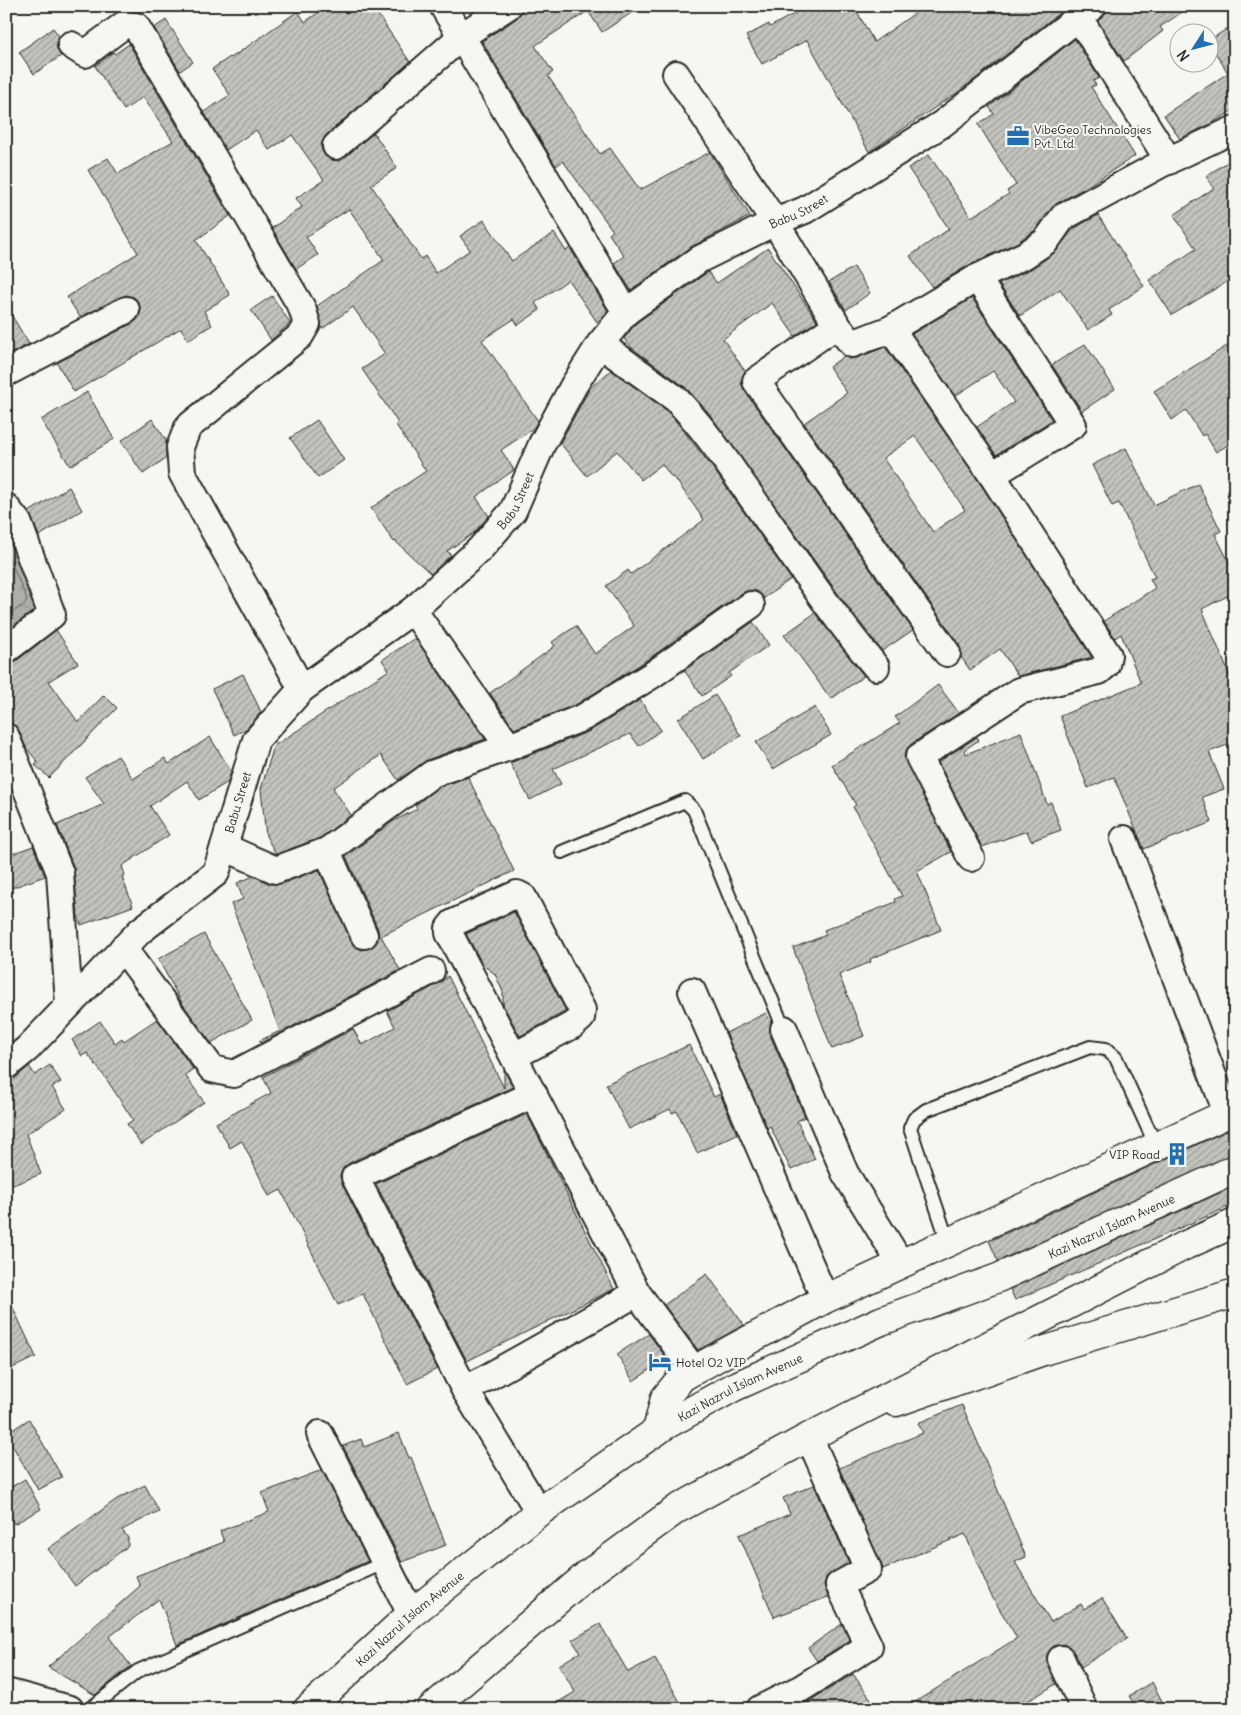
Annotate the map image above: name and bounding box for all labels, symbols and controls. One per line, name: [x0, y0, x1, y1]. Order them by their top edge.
north arrow: [1168, 22, 1218, 72]
text: N: [1173, 46, 1194, 65]
place label: VibeGeo Technologies Pvt. Ltd.: [1034, 122, 1151, 151]
office icon: VibeGeo Technologies Pvt. Ltd.: [1005, 123, 1031, 149]
street label: Babu Street: [766, 190, 830, 231]
street label: Babu Street: [493, 470, 537, 532]
street label: Babu Street: [221, 770, 254, 835]
building icon: VIP Road: [1164, 1141, 1190, 1167]
place label: VIP Road: [1109, 1147, 1160, 1162]
street label: Kazi Nazrul Islam Avenue: [1045, 1190, 1177, 1262]
hotel icon: Hotel O2 VIP: [647, 1349, 673, 1375]
street label: Kazi Nazrul Islam Avenue: [675, 1350, 805, 1424]
place label: Hotel O2 VIP: [676, 1355, 746, 1370]
street label: Kazi Nazrul Islam Avenue: [352, 1568, 466, 1669]

